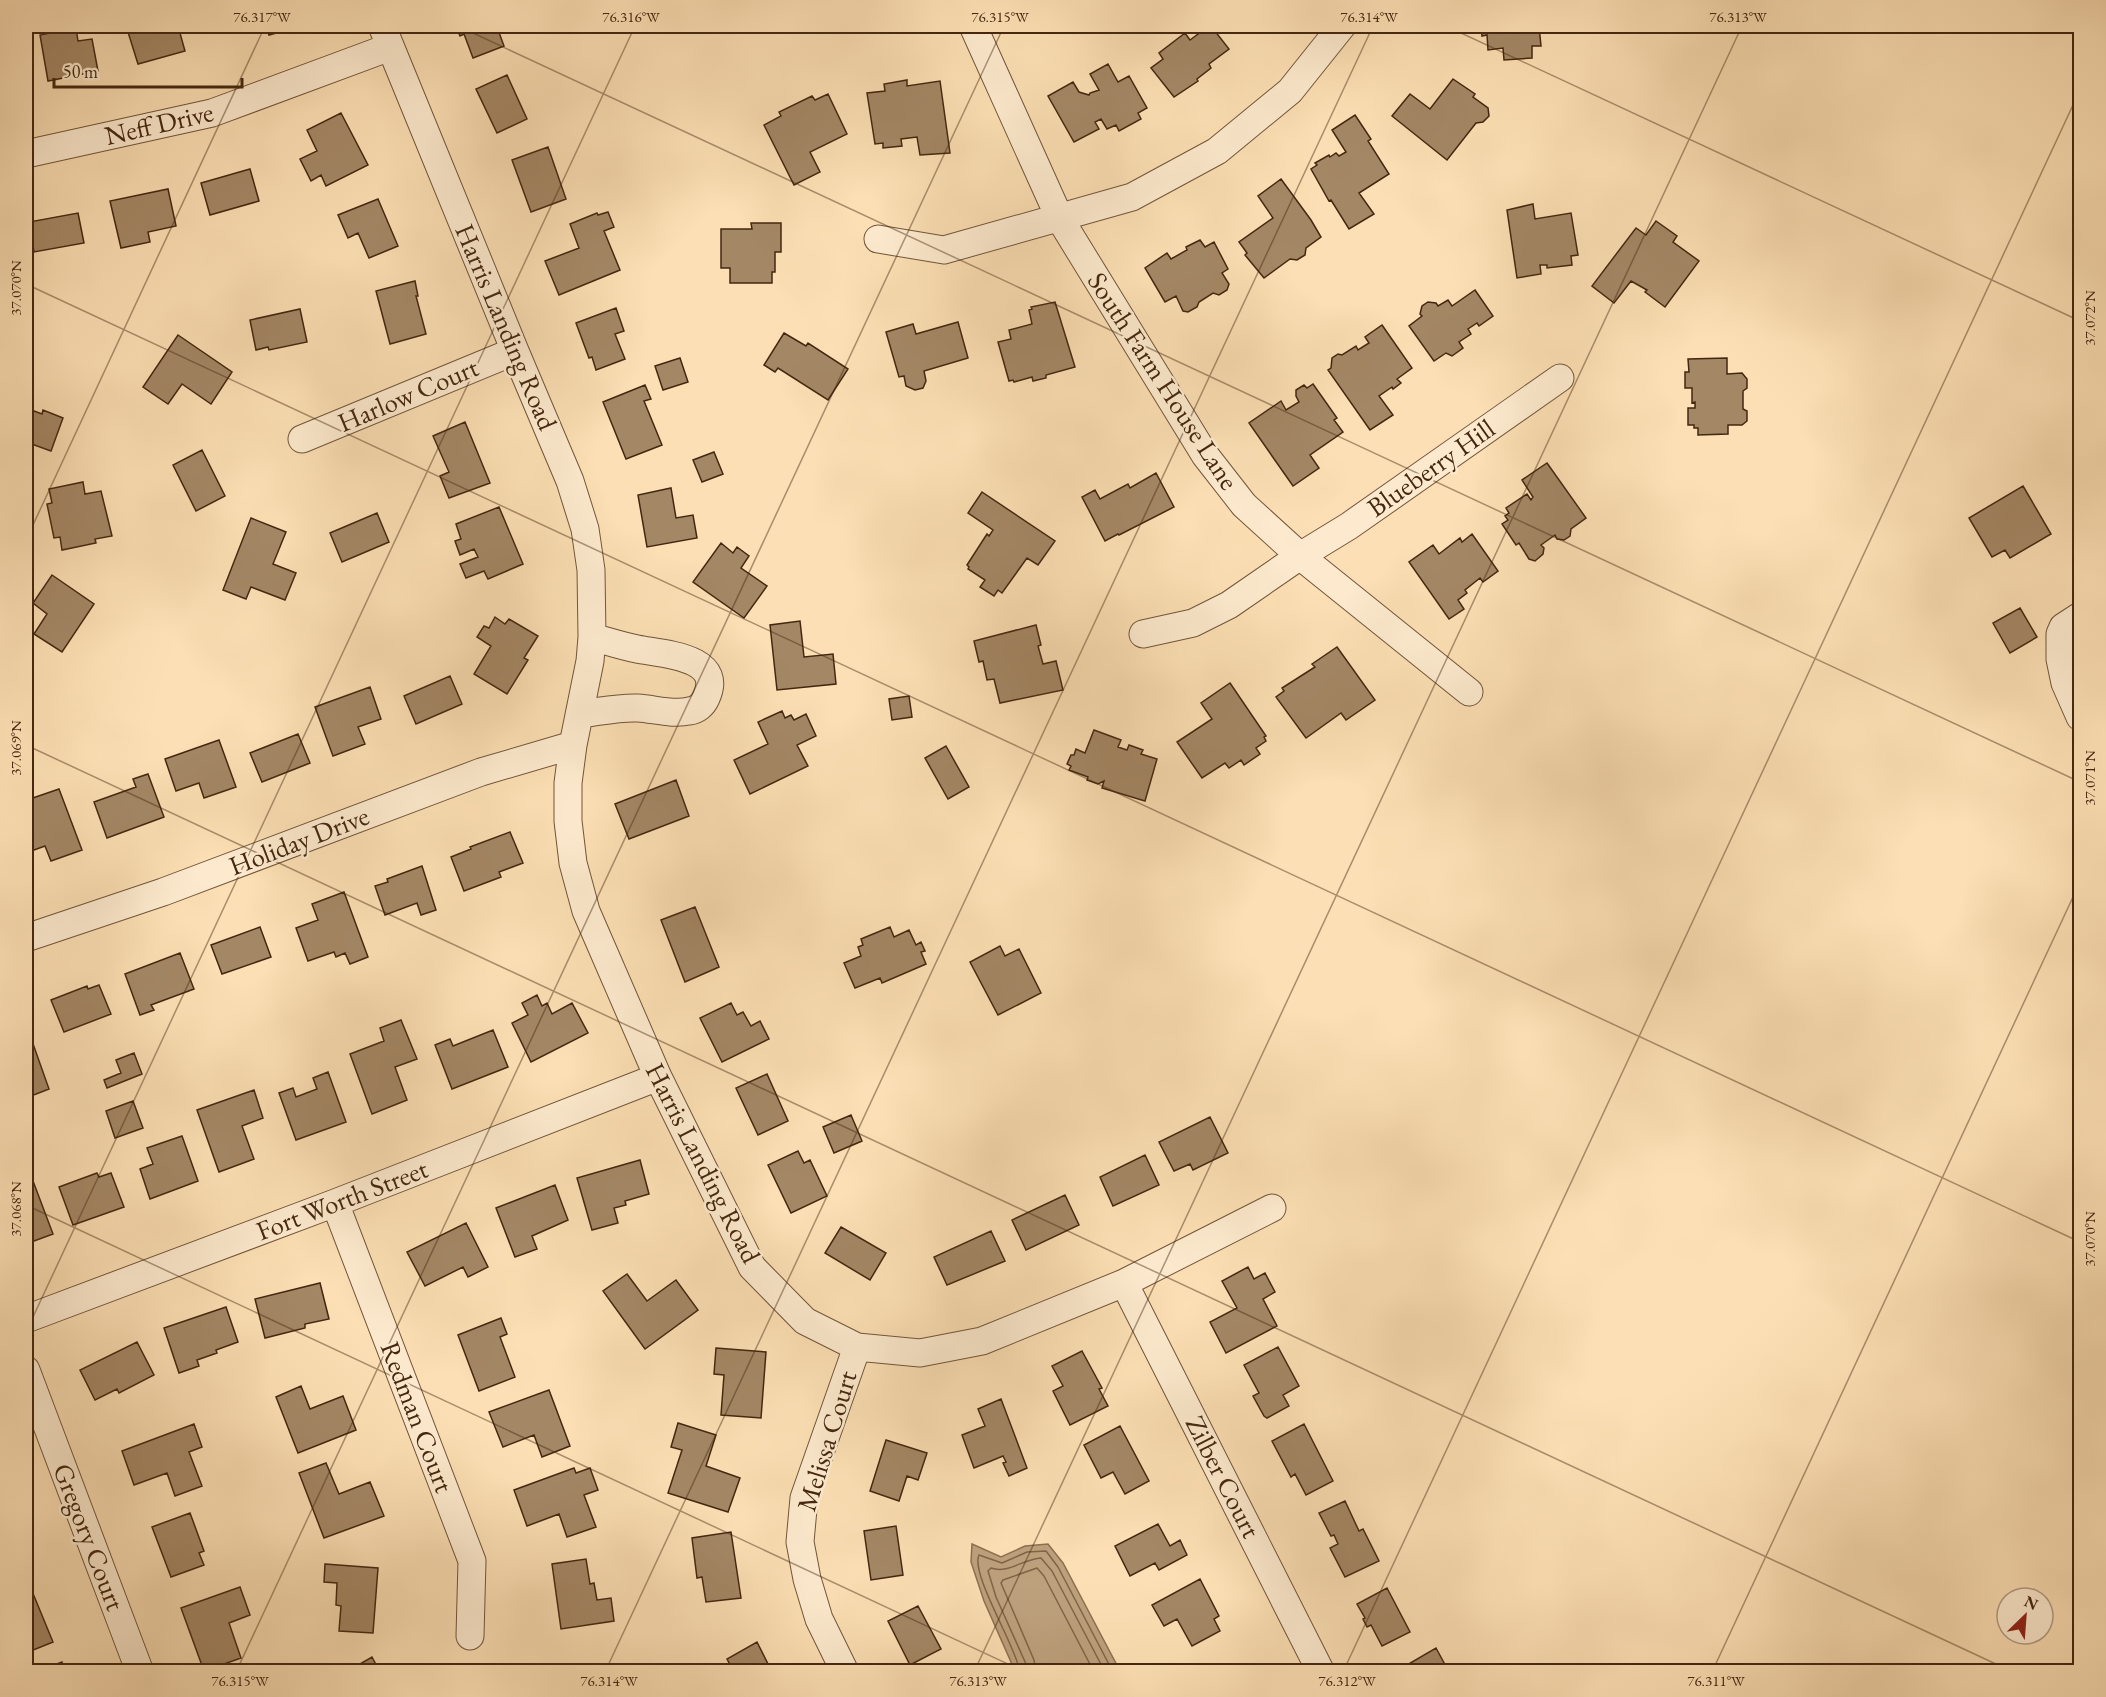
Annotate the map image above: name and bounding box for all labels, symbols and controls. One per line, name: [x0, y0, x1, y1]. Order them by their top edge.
text: 76.317°W: [233, 7, 291, 26]
text: 76.316°W: [602, 7, 660, 26]
text: 76.315°W: [971, 7, 1029, 26]
text: 76.314°W: [1340, 7, 1398, 26]
text: 76.313°W: [1709, 7, 1767, 26]
scale bar: [54, 51, 242, 89]
text: 50 m: [63, 60, 98, 83]
street label: Neff Drive: [101, 94, 217, 153]
street label: Harris Landing Road: [447, 219, 566, 435]
text: 37.070°N: [6, 260, 25, 316]
street label: South Farm House Lane: [1080, 265, 1247, 496]
text: 37.072°N: [2080, 290, 2099, 346]
street label: Harlow Court: [332, 349, 484, 440]
street label: Blueberry Hill: [1360, 411, 1501, 524]
text: 37.069°N: [6, 720, 25, 776]
text: 37.071°N: [2080, 750, 2099, 806]
street label: Holiday Drive: [224, 798, 374, 883]
street label: Harris Landing Road: [638, 1057, 769, 1269]
street label: Fort Worth Street: [251, 1151, 433, 1248]
text: 37.068°N: [6, 1181, 25, 1237]
text: 37.070°N: [2080, 1211, 2099, 1267]
street label: Redman Court: [373, 1336, 462, 1498]
street label: Melissa Court: [789, 1366, 865, 1515]
street label: Zilber Court: [1178, 1410, 1269, 1544]
street label: Gregory Court: [45, 1458, 134, 1616]
north arrow: [1995, 1586, 2055, 1646]
text: N: [2021, 1591, 2041, 1615]
text: 76.315°W: [211, 1671, 269, 1690]
text: 76.314°W: [580, 1671, 638, 1690]
text: 76.313°W: [949, 1671, 1007, 1690]
text: 76.312°W: [1318, 1671, 1376, 1690]
text: 76.311°W: [1687, 1671, 1745, 1690]

